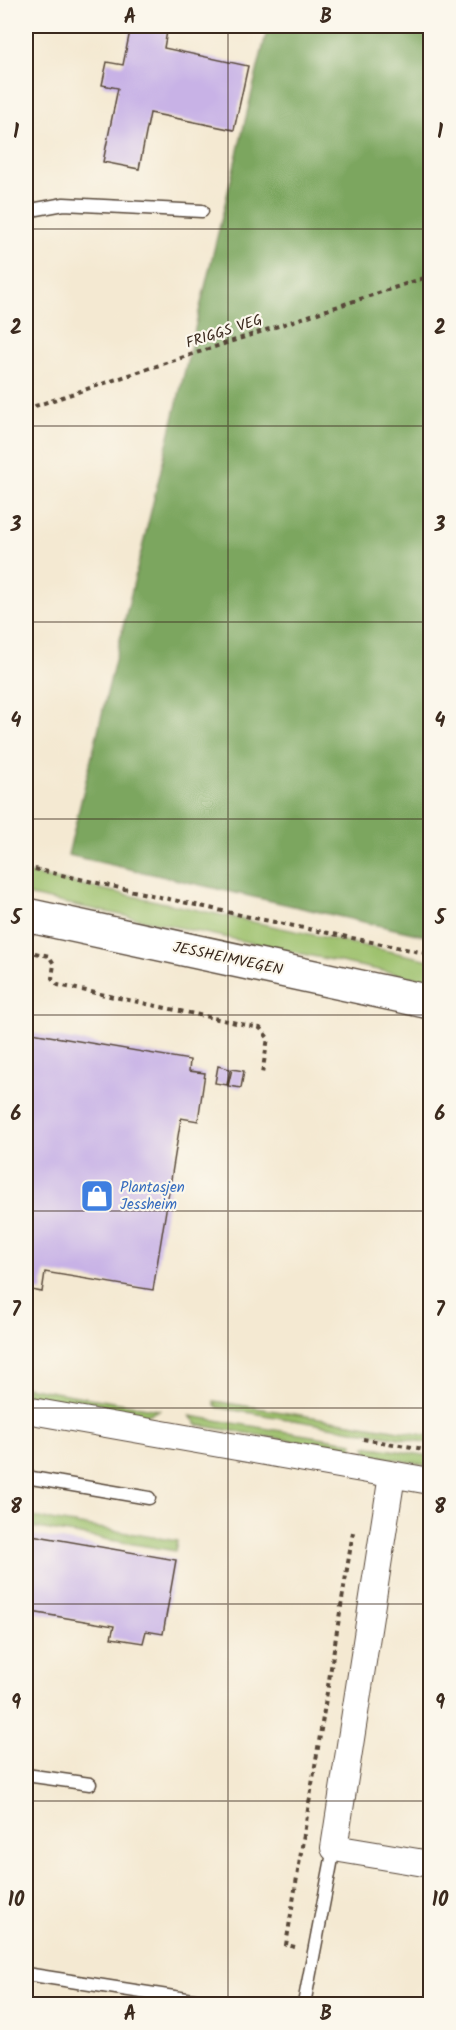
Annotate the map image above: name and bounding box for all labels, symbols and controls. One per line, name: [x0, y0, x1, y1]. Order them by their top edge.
text: A: [124, 2, 136, 34]
text: B: [320, 2, 332, 34]
text: 1: [13, 117, 19, 149]
text: 1: [437, 117, 443, 149]
street label: FRIGGS VEG: [183, 308, 266, 356]
text: 2: [10, 313, 22, 345]
text: 2: [434, 313, 446, 345]
text: 3: [10, 510, 22, 542]
text: 3: [434, 510, 446, 542]
text: 4: [11, 706, 22, 738]
text: 4: [435, 706, 446, 738]
text: 5: [10, 903, 23, 935]
text: 5: [434, 903, 447, 935]
street label: JESSHEIMVEGEN: [171, 936, 285, 982]
text: 6: [11, 1099, 22, 1131]
text: 6: [435, 1099, 446, 1131]
place label: Plantasjen Jessheim: [120, 1176, 185, 1217]
shop icon: Plantasjen Jessheim: [79, 1178, 115, 1214]
text: 7: [11, 1295, 21, 1327]
text: 7: [435, 1295, 445, 1327]
text: 8: [10, 1492, 22, 1524]
text: 8: [434, 1492, 446, 1524]
text: 9: [11, 1688, 21, 1720]
text: 9: [435, 1688, 445, 1720]
text: 10: [8, 1885, 25, 1917]
text: 10: [432, 1885, 449, 1917]
text: A: [124, 1999, 136, 2030]
text: B: [320, 1999, 332, 2030]

